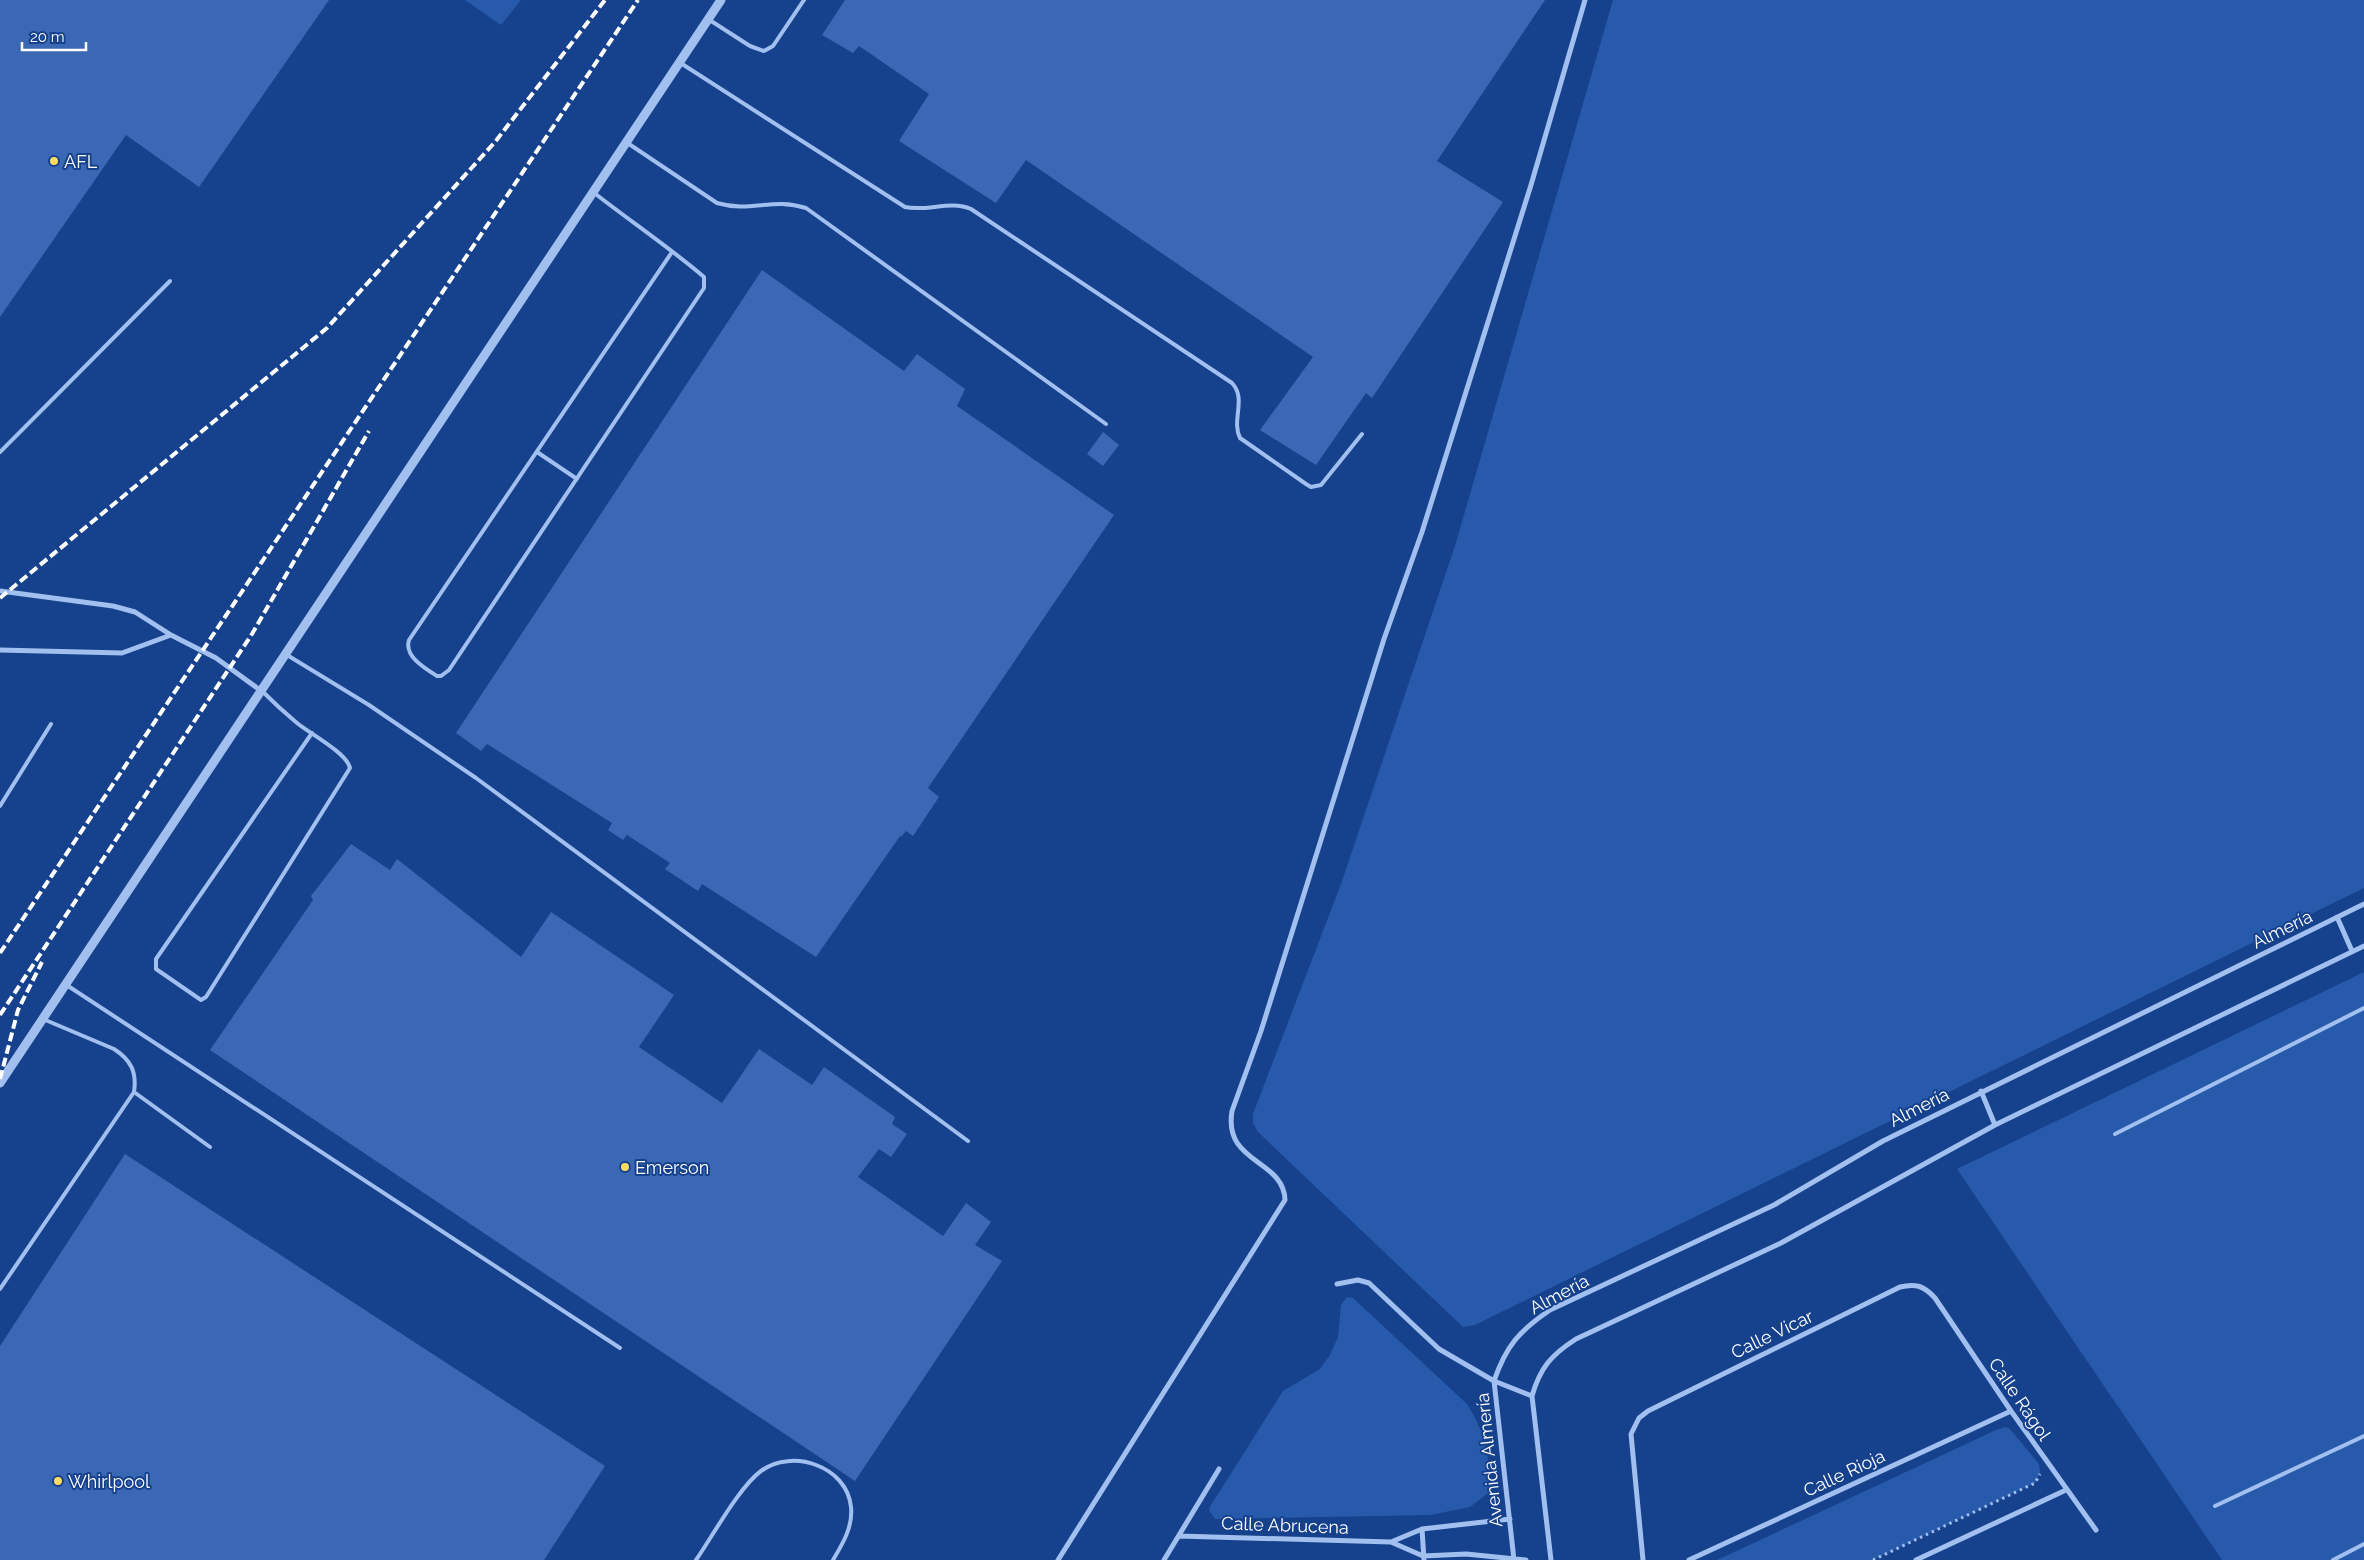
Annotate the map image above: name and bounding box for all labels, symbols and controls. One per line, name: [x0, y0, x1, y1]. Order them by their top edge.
scale bar: [22, 20, 86, 52]
text: 20 m: [30, 28, 65, 46]
place label: AFL: [64, 151, 98, 172]
marker: AFL: [48, 155, 60, 167]
street label: Almería: [2249, 905, 2315, 953]
street label: Almería: [1886, 1083, 1952, 1131]
place label: Emerson: [635, 1157, 709, 1178]
marker: Emerson: [619, 1161, 631, 1173]
street label: Almería: [1526, 1270, 1592, 1318]
street label: Calle Vicar: [1728, 1305, 1817, 1363]
street label: Calle Rágol: [1985, 1354, 2055, 1444]
street label: Avenida Almería: [1471, 1392, 1507, 1528]
street label: Calle Rioja: [1800, 1445, 1888, 1501]
place label: Whirlpool: [68, 1471, 150, 1492]
marker: Whirlpool: [52, 1475, 64, 1487]
street label: Calle Abrucena: [1221, 1512, 1349, 1538]

